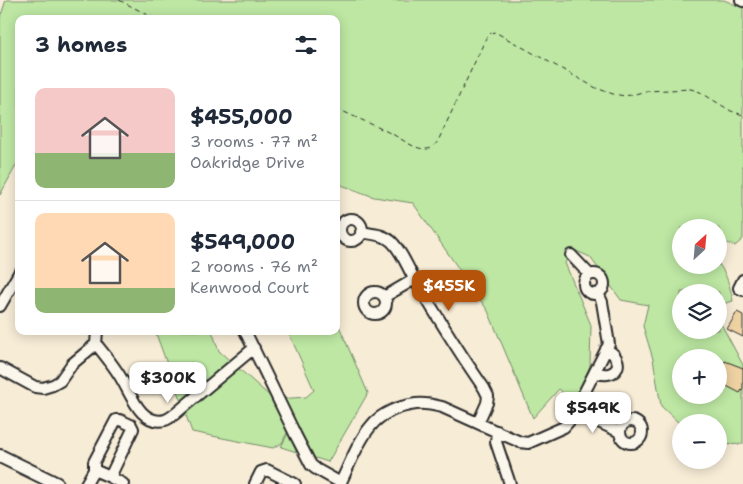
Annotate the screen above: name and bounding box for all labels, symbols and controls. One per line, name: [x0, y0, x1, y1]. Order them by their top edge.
text: 3 homes: [35, 31, 127, 59]
icon: filters: [292, 31, 320, 59]
text: $455,000: [190, 103, 293, 131]
icon: home: [75, 108, 135, 168]
text: 3 rooms · 77 m²: [190, 131, 318, 152]
text: Oakridge Drive: [190, 152, 305, 173]
north arrow: [672, 219, 728, 274]
map controls: [672, 219, 727, 469]
text: $549,000: [190, 228, 295, 256]
icon: home: [75, 233, 135, 293]
text: 2 rooms · 76 m²: [190, 256, 318, 277]
pin: $455K: [414, 270, 484, 312]
text: $455K: [423, 275, 475, 296]
text: Kenwood Court: [190, 277, 309, 298]
button: layers: [672, 284, 727, 339]
button: +: [672, 349, 727, 404]
pin: $300K: [133, 362, 203, 404]
text: $300K: [140, 367, 196, 388]
pin: $549K: [558, 392, 628, 434]
text: $549K: [566, 397, 620, 418]
button: −: [672, 414, 727, 469]

